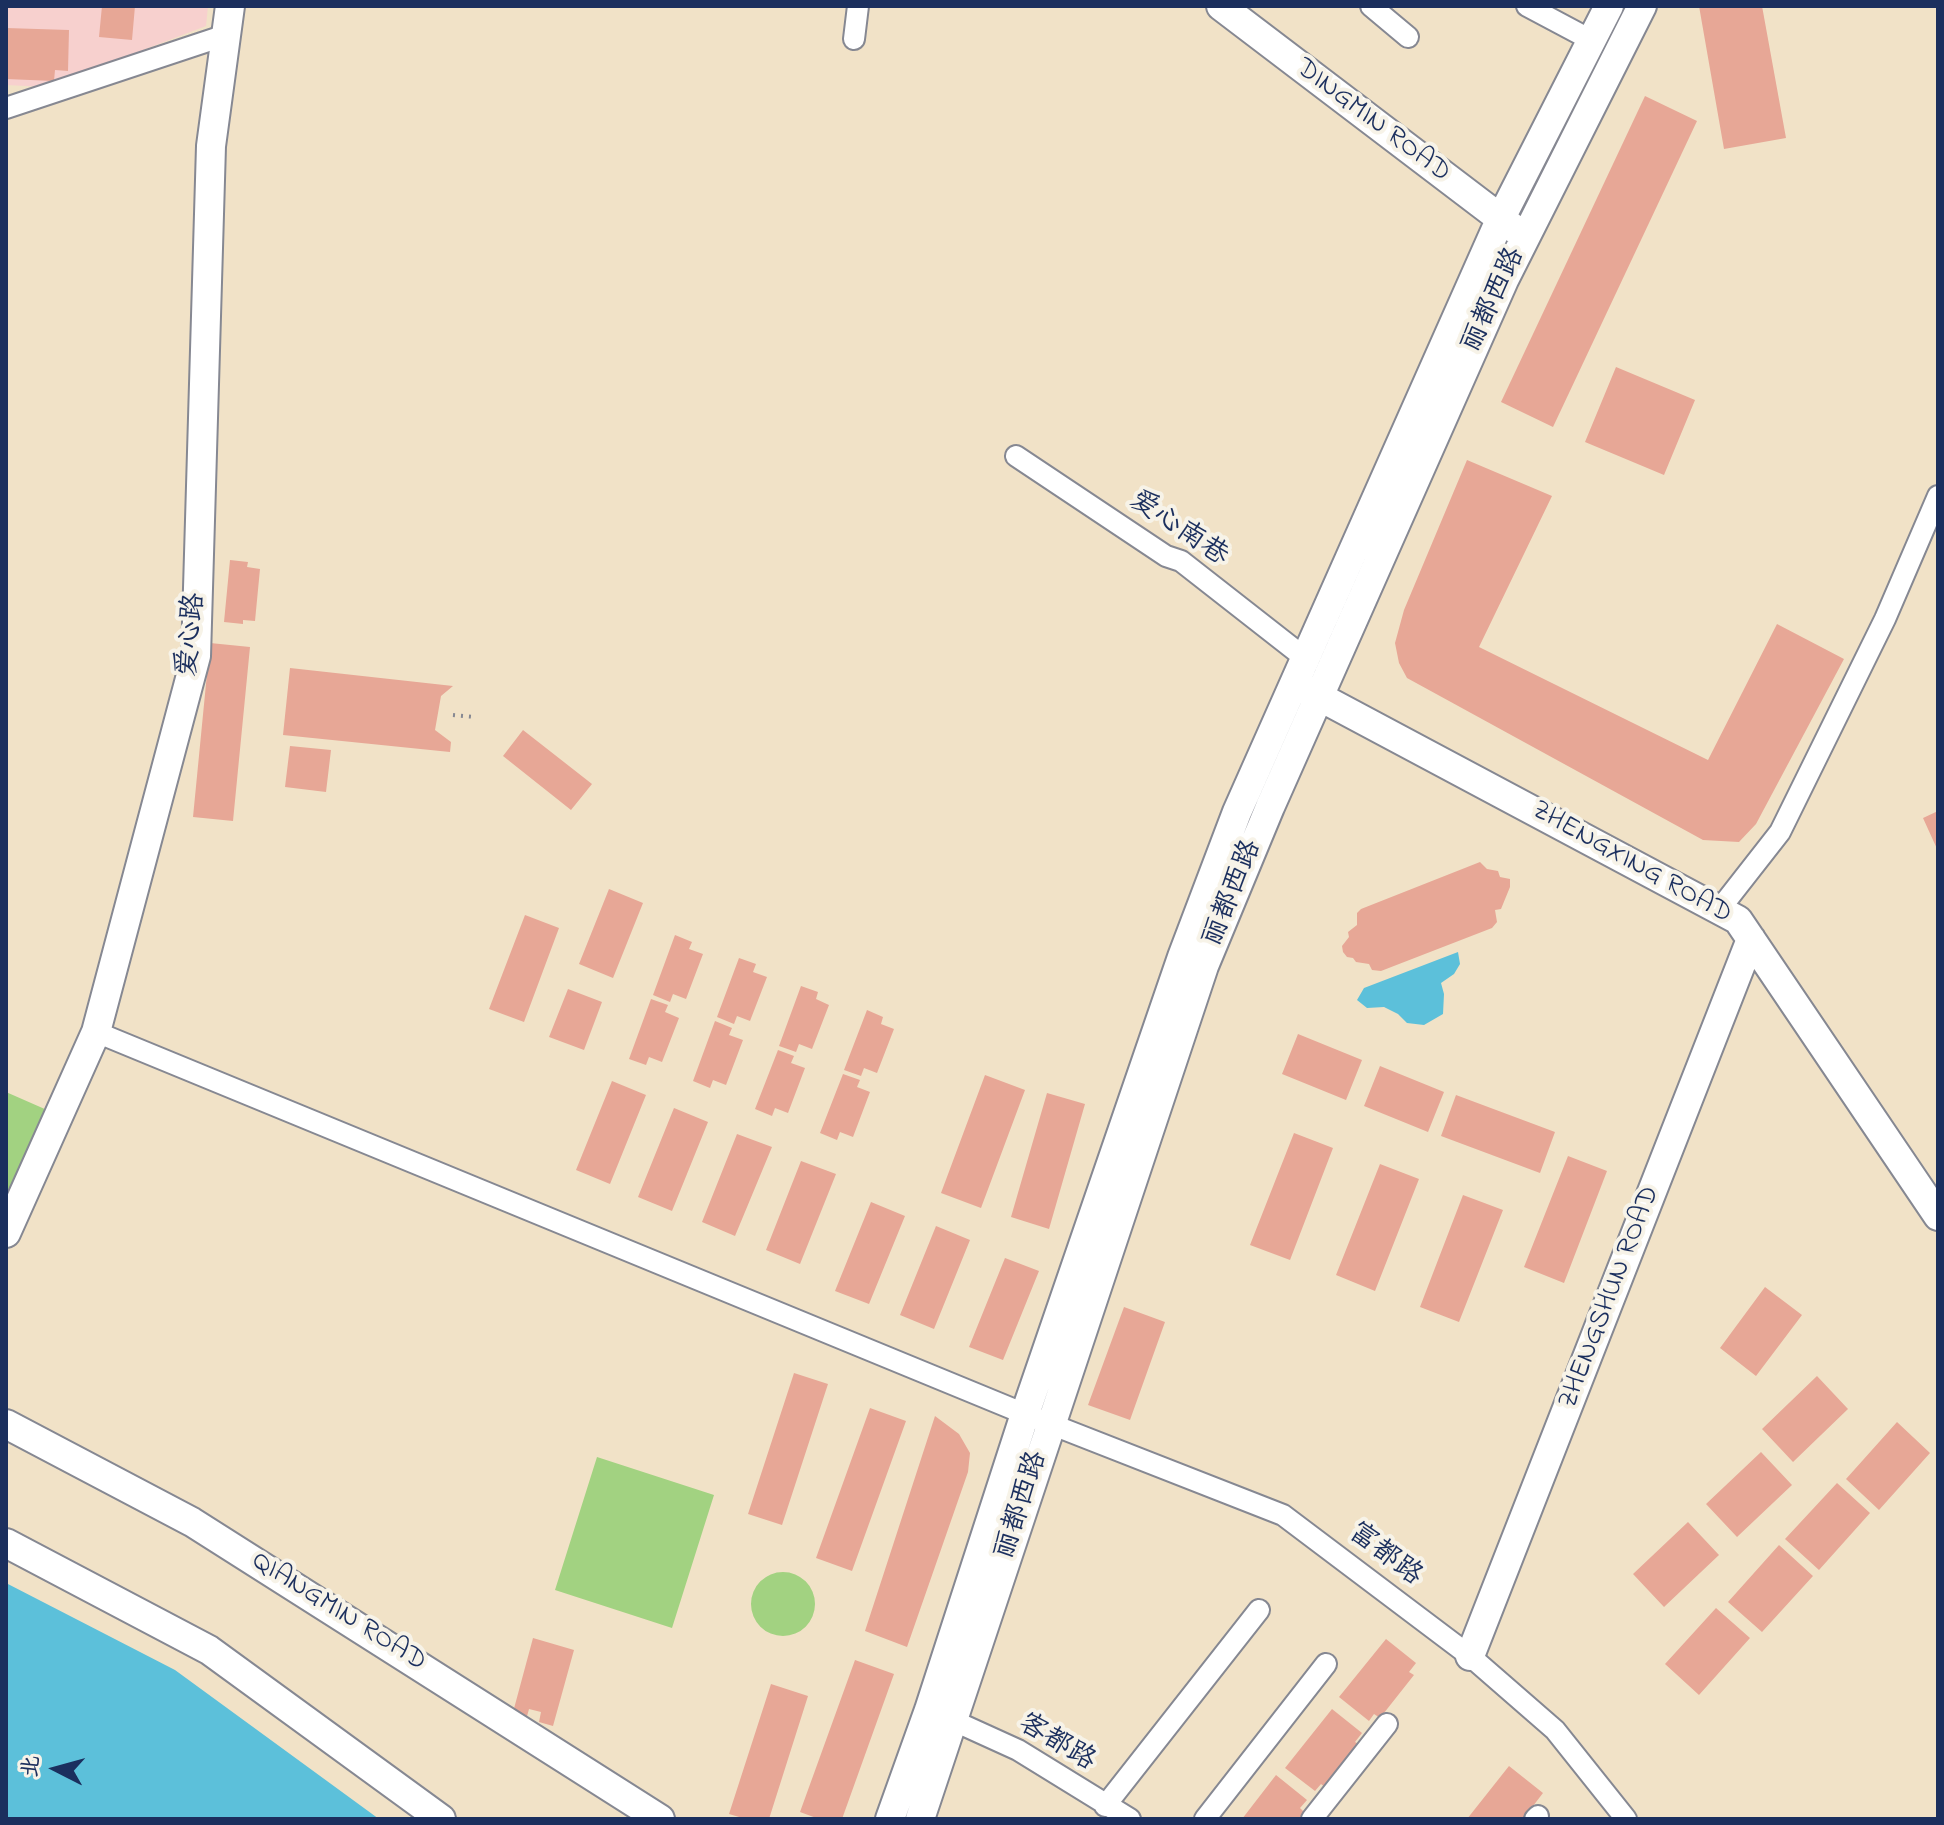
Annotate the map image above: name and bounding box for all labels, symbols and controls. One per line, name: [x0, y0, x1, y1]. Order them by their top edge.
street label: DINGMIN ROAD: [1288, 53, 1456, 191]
street label: 丽都西路: [1456, 243, 1534, 359]
street label: 爱心南巷: [1122, 485, 1234, 575]
street label: 爱心路: [172, 591, 214, 679]
street label: ZHENGXING ROAD: [1525, 795, 1737, 933]
street label: 丽都西路: [1197, 836, 1271, 952]
street label: ZHENGSHUN ROAD: [1553, 1182, 1669, 1414]
street label: 丽都西路: [990, 1448, 1056, 1564]
street label: 富都路: [1340, 1517, 1428, 1595]
street label: QIANGMIN ROAD: [244, 1546, 432, 1680]
street label: 客都路: [1011, 1708, 1101, 1780]
north arrow: [16, 1729, 96, 1809]
text: 北: [15, 1754, 49, 1779]

